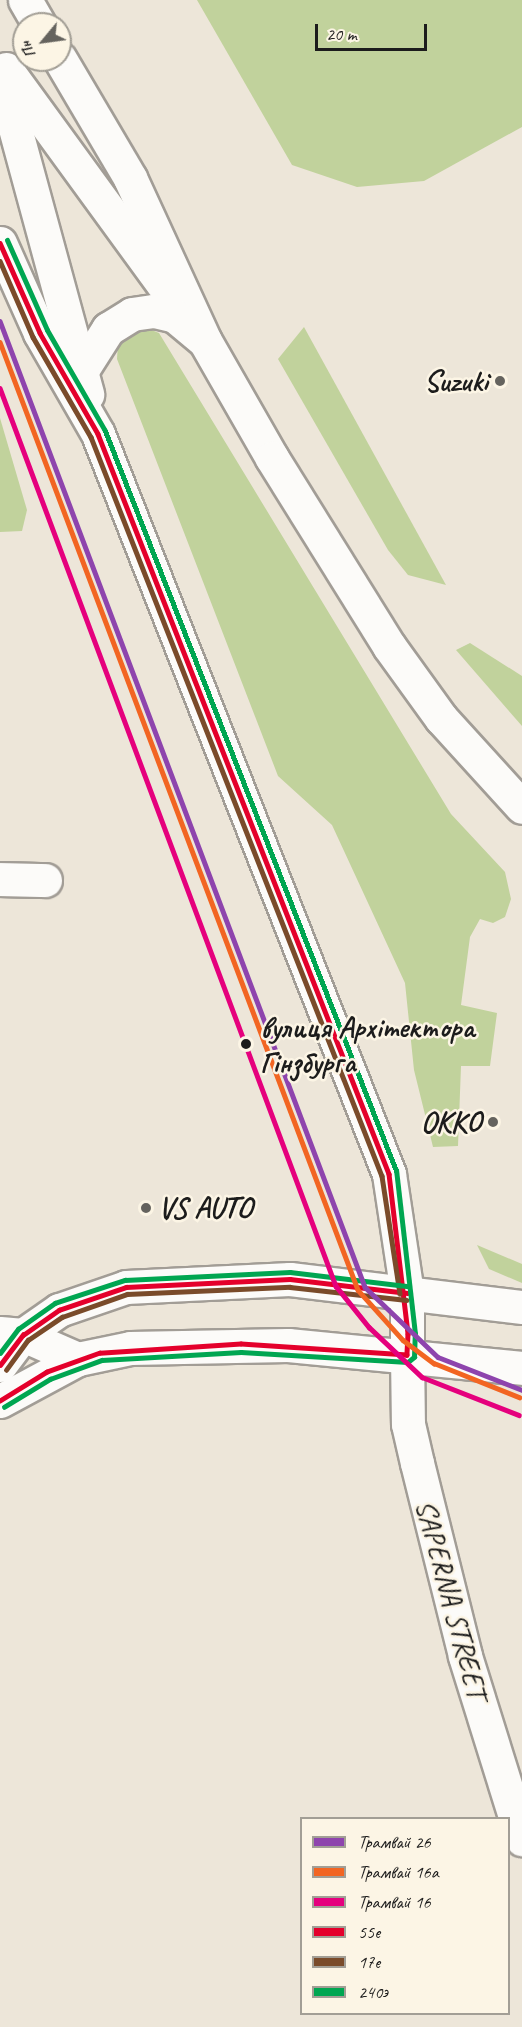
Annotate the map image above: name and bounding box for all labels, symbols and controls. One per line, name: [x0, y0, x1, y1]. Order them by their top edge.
north arrow: [12, 12, 72, 72]
scale bar: [318, 12, 430, 50]
text: 20 m: [326, 23, 357, 45]
text: Пн: [15, 38, 41, 62]
place label: Suzuki: [424, 363, 488, 399]
marker: Suzuki: [493, 374, 507, 388]
place label: вулиця Архітектора Гінзбурга: [260, 1009, 474, 1080]
marker: вулиця Архітектора Гінзбурга: [237, 1035, 255, 1053]
place label: OKKO: [421, 1104, 481, 1140]
marker: OKKO: [486, 1115, 500, 1129]
place label: VS AUTO: [158, 1190, 252, 1226]
marker: VS AUTO: [139, 1201, 153, 1215]
street label: SAPERNA STREET: [408, 1496, 496, 1702]
legend: [300, 1817, 510, 2015]
text: Трамвай 26: [358, 1831, 431, 1853]
text: Трамвай 16a: [358, 1861, 439, 1883]
text: Трамвай 16: [358, 1891, 431, 1913]
text: 55е: [358, 1921, 380, 1943]
text: 17е: [358, 1951, 380, 1973]
text: 240э: [358, 1981, 388, 2003]

